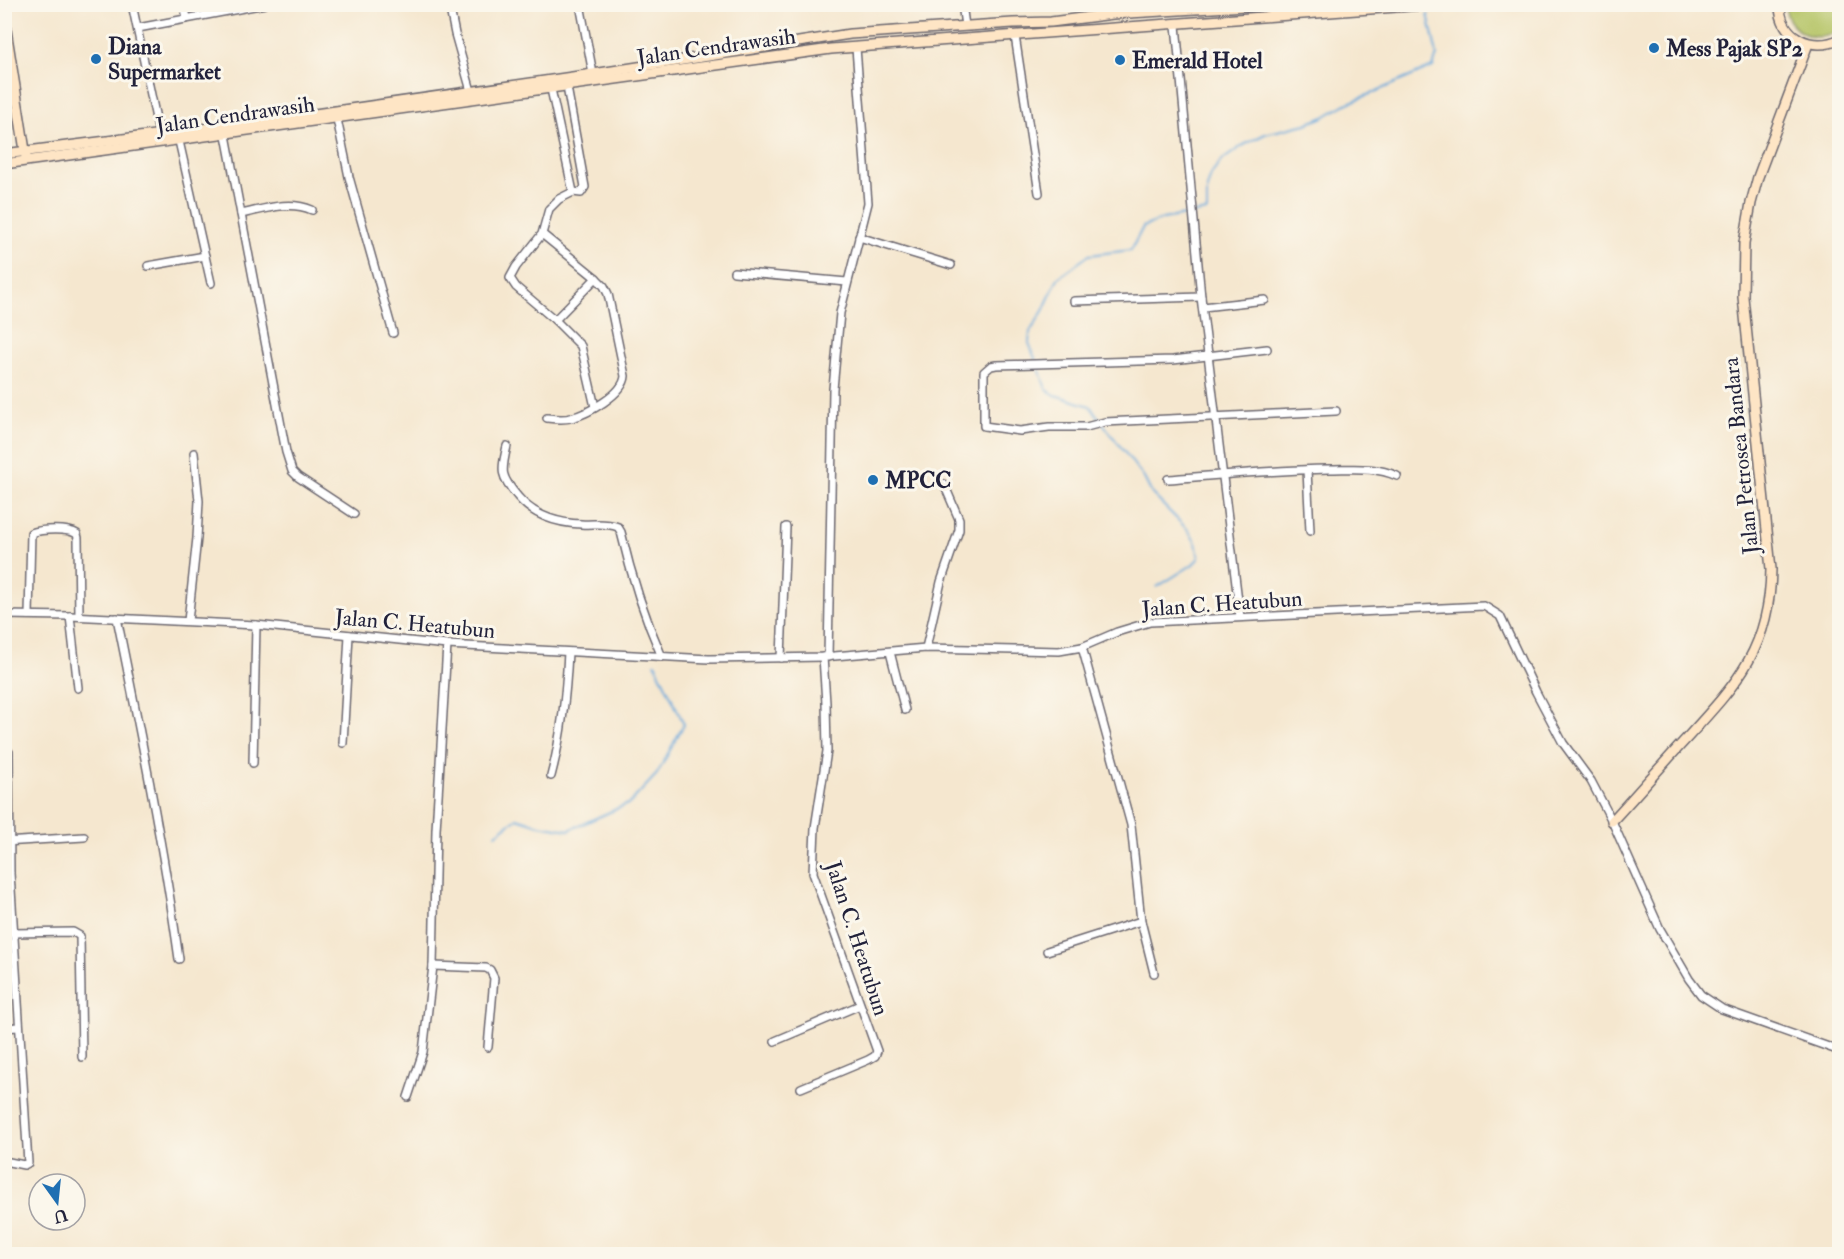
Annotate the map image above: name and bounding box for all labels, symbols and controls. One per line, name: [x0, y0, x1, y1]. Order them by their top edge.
street label: Jalan Cendrawasih: [634, 22, 798, 72]
place label: Diana Supermarket: [108, 33, 222, 87]
place label: Mess Pajak SP2: [1665, 35, 1803, 63]
marker: Mess Pajak SP2: [1647, 41, 1661, 55]
place label: Emerald Hotel: [1132, 47, 1263, 75]
marker: Diana Supermarket: [89, 52, 103, 66]
marker: Emerald Hotel: [1113, 53, 1127, 67]
street label: Jalan Cendrawasih: [153, 90, 317, 140]
street label: Jalan Petrosea Bandara: [1717, 355, 1765, 557]
place label: MPCC: [884, 467, 951, 495]
marker: MPCC: [866, 473, 880, 487]
street label: Jalan C. Heatubun: [1140, 584, 1303, 624]
street label: Jalan C. Heatubun: [333, 603, 496, 645]
street label: Jalan C. Heatubun: [819, 857, 895, 1019]
north arrow: [27, 1172, 87, 1232]
text: U: [51, 1204, 70, 1227]

